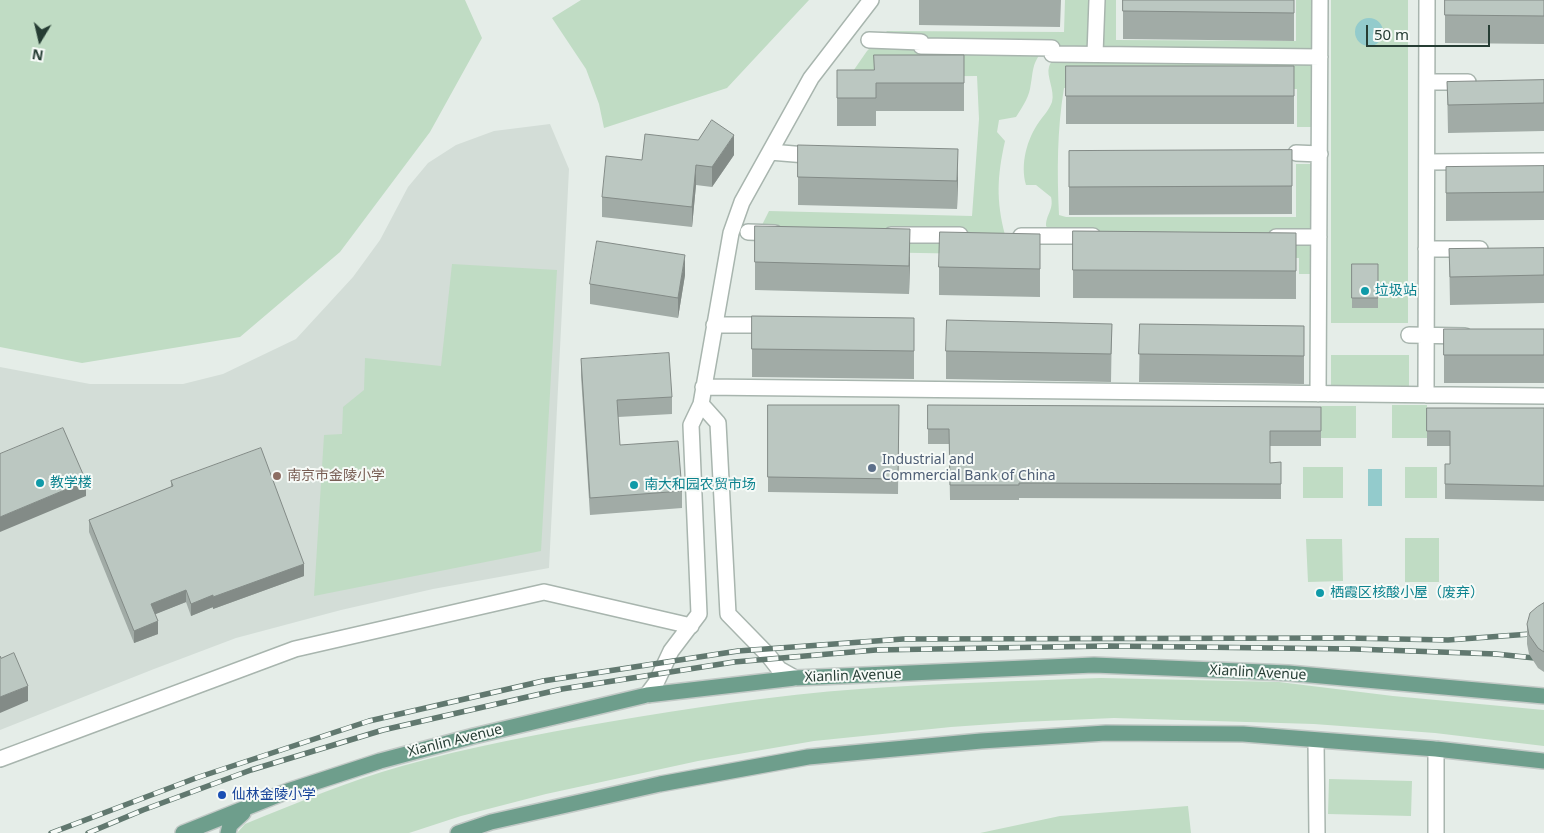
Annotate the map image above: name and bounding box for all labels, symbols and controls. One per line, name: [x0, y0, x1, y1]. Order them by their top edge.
north arrow: [15, 15, 65, 65]
scale bar: [1369, 15, 1493, 47]
text: 50 m: [1374, 24, 1409, 44]
text: N: [30, 45, 45, 66]
place label: 垃圾站: [1375, 283, 1417, 299]
marker: 垃圾站: [1359, 285, 1371, 297]
place label: Industrial and Commercial Bank of China: [882, 452, 1056, 484]
marker: Industrial and Commercial Bank of China: [866, 462, 878, 474]
place label: 南京市金陵小学: [287, 468, 385, 484]
marker: 南京市金陵小学: [271, 470, 283, 482]
place label: 教学楼: [50, 475, 92, 491]
marker: 教学楼: [34, 477, 46, 489]
place label: 南大和园农贸市场: [644, 477, 756, 493]
marker: 南大和园农贸市场: [628, 479, 640, 491]
place label: 栖霞区核酸小屋（废弃）: [1330, 585, 1484, 601]
marker: 栖霞区核酸小屋（废弃）: [1314, 587, 1326, 599]
street label: Xianlin Avenue: [1209, 662, 1307, 684]
street label: Xianlin Avenue: [804, 666, 902, 686]
street label: Xianlin Avenue: [406, 721, 504, 761]
place label: 仙林金陵小学: [232, 787, 316, 803]
marker: 仙林金陵小学: [216, 789, 228, 801]

